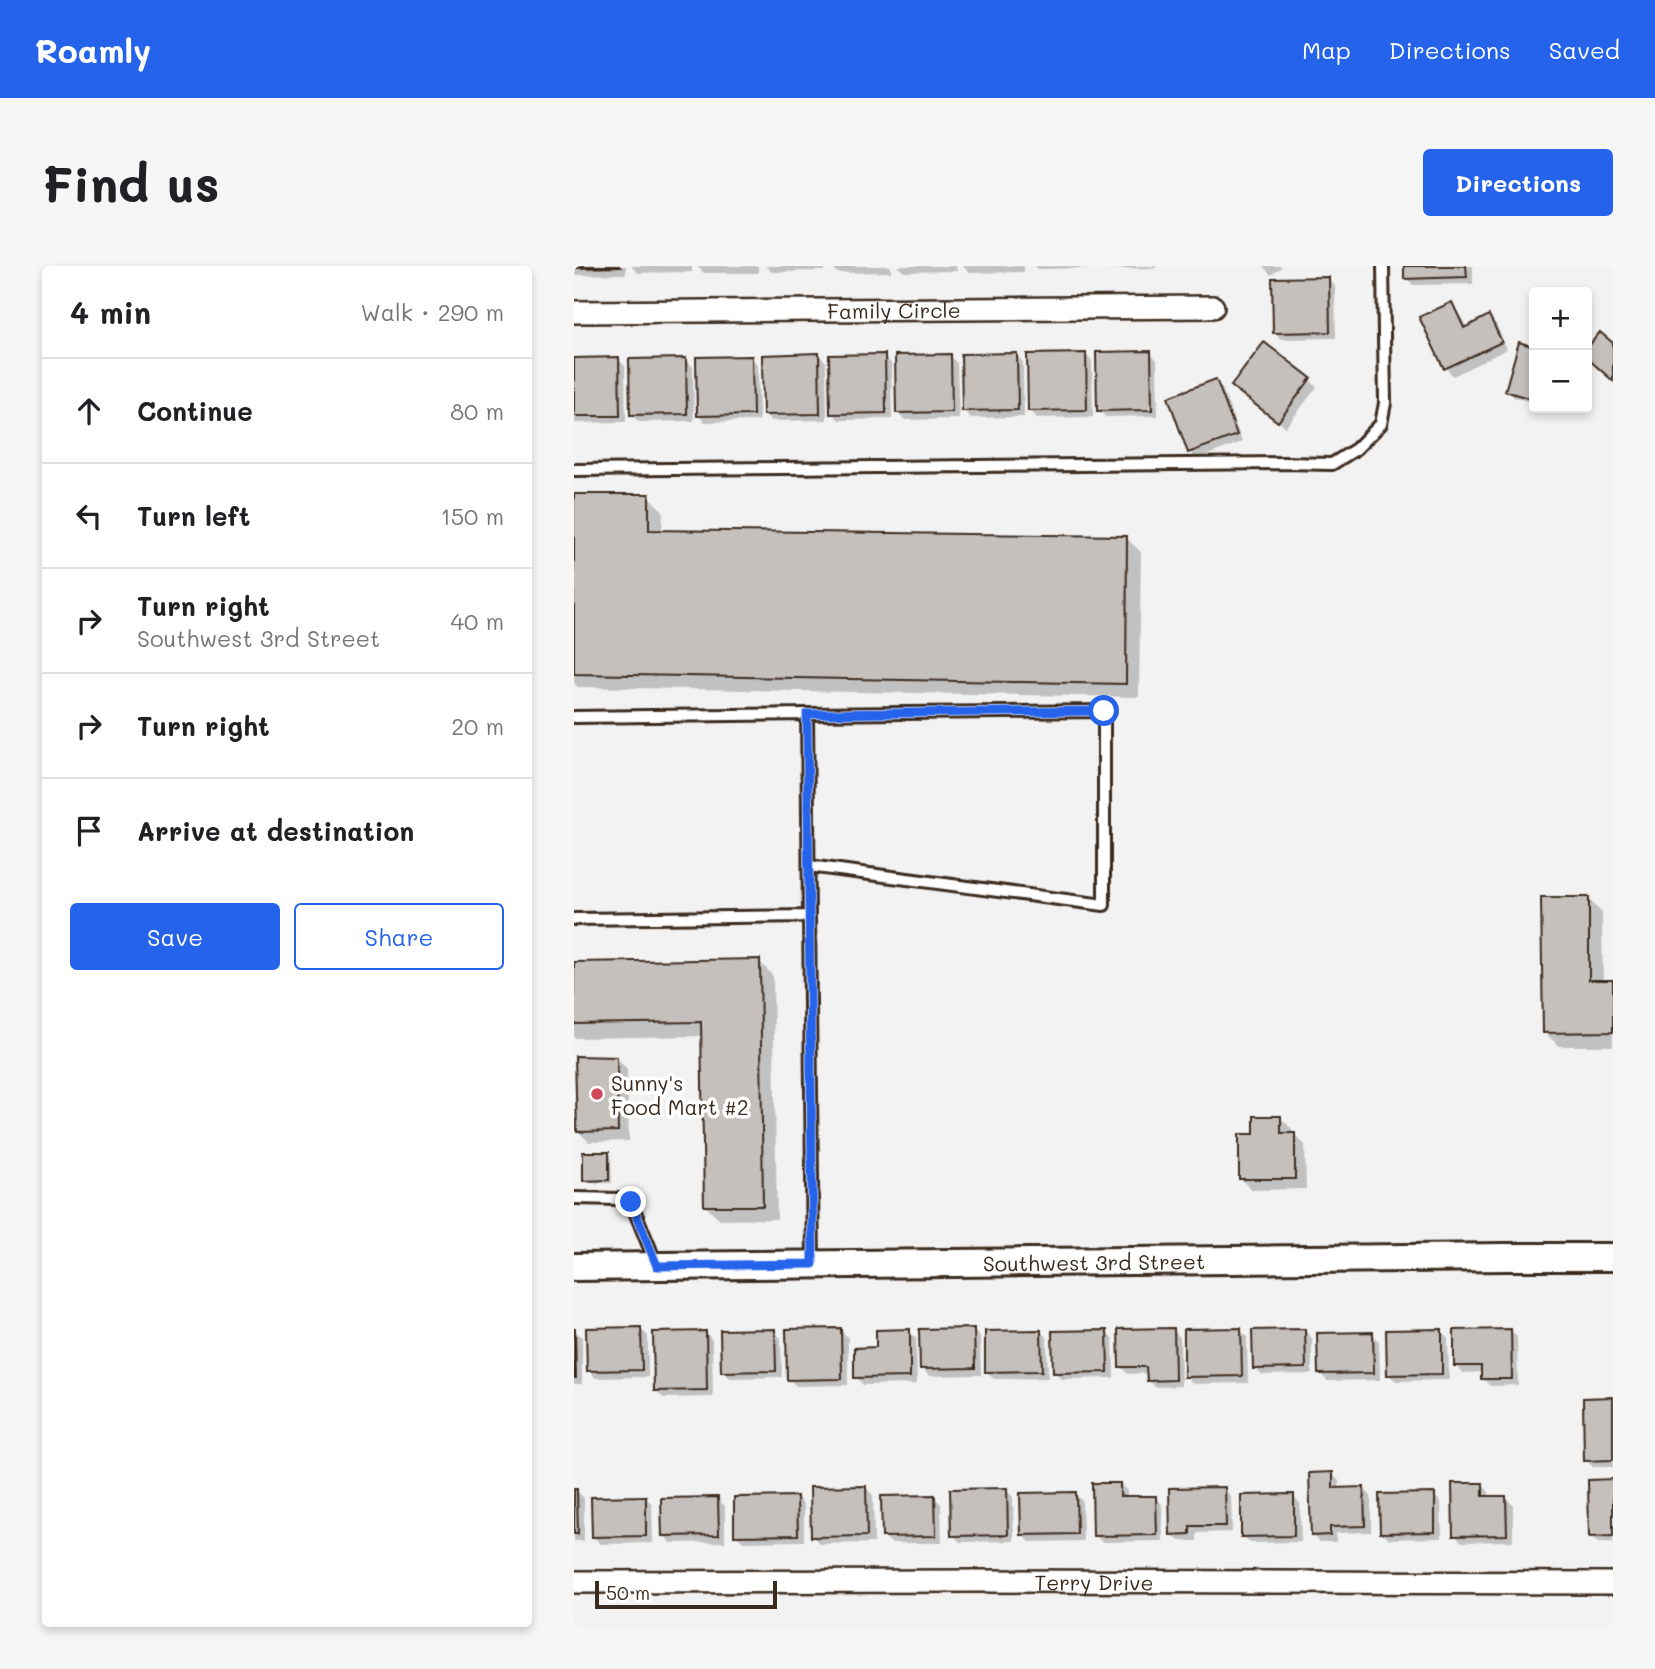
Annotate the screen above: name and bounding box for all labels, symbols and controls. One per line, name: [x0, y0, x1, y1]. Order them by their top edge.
text: Roamly: [35, 28, 151, 71]
text: Map: [1302, 34, 1351, 65]
text: Directions: [1389, 34, 1511, 65]
text: Saved: [1549, 34, 1620, 65]
button: Directions: [1423, 149, 1613, 216]
text: Find us: [42, 151, 220, 214]
map controls: [1529, 287, 1592, 413]
button: +: [1529, 287, 1592, 350]
text: 4 min: [70, 292, 151, 332]
street label: Family Circle: [827, 295, 961, 324]
text: Walk · 290 m: [360, 297, 504, 327]
button: −: [1529, 350, 1592, 413]
icon: ahead: [70, 392, 108, 430]
text: Continue: [137, 394, 253, 428]
text: 80 m: [450, 396, 504, 426]
icon: left: [70, 497, 108, 535]
text: Turn left: [137, 499, 250, 533]
text: 150 m: [440, 501, 504, 531]
text: Turn right: [137, 589, 270, 623]
icon: right: [70, 602, 108, 640]
text: 40 m: [451, 606, 504, 636]
text: Southwest 3rd Street: [137, 623, 380, 653]
route start: [1088, 695, 1119, 726]
icon: right: [70, 707, 108, 745]
text: Turn right: [137, 709, 270, 743]
text: 20 m: [451, 711, 504, 741]
icon: arrive: [70, 812, 108, 850]
text: Arrive at destination: [137, 814, 414, 848]
button: Save: [70, 903, 280, 970]
button: Share: [294, 903, 504, 970]
place label: Sunny's Food Mart #2: [611, 1069, 749, 1120]
marker: Sunny's Food Mart #2: [589, 1086, 605, 1102]
route end: [615, 1186, 646, 1217]
street label: Southwest 3rd Street: [983, 1247, 1205, 1276]
street label: Terry Drive: [1034, 1568, 1154, 1595]
scale bar: [595, 1578, 777, 1610]
text: 50 m: [606, 1580, 650, 1605]

